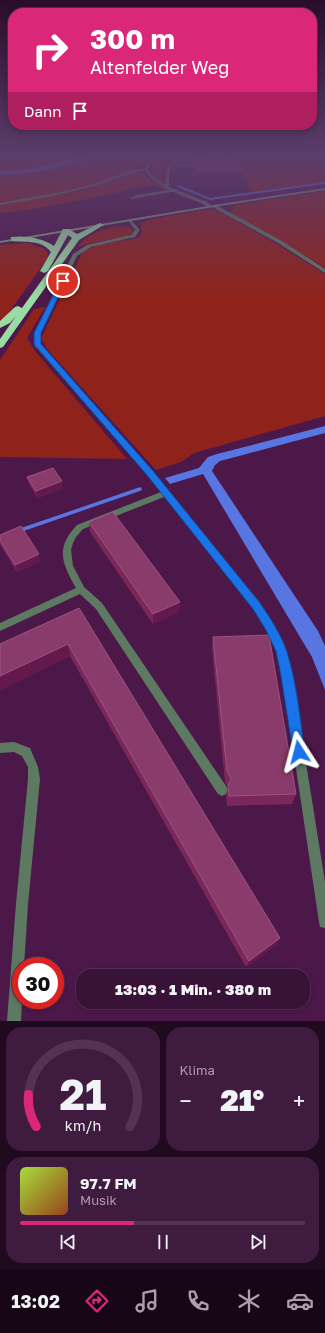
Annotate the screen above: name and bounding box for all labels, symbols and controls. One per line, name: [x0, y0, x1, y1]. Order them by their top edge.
text: 300 m: [90, 22, 175, 55]
icon: right: [24, 24, 76, 76]
text: Altenfelder Weg: [90, 56, 229, 78]
icon: arrive: [69, 100, 91, 122]
text: Dann: [24, 102, 61, 120]
pin: [46, 264, 80, 298]
icon: arrive: [52, 270, 74, 292]
position arrow: [278, 731, 320, 773]
speed limit sign: 30: [12, 957, 64, 1009]
text: 13:03 · 1 Min. · 380 m: [115, 980, 271, 998]
text: Klima: [180, 1062, 215, 1078]
text: 21: [59, 1069, 106, 1119]
text: 21°: [220, 1082, 264, 1118]
text: −: [180, 1087, 192, 1114]
text: +: [293, 1087, 305, 1114]
text: km/h: [65, 1117, 101, 1134]
text: 97.7 FM: [80, 1174, 137, 1192]
text: Musik: [80, 1192, 117, 1208]
icon: previous: [57, 1231, 79, 1253]
icon: pause: [152, 1231, 174, 1253]
icon: next: [247, 1231, 269, 1253]
icon: directions: [83, 1287, 111, 1315]
icon: music: [133, 1287, 161, 1315]
icon: phone: [184, 1287, 212, 1315]
icon: climate: [235, 1287, 263, 1315]
icon: car: [286, 1287, 314, 1315]
text: 13:02: [11, 1290, 60, 1312]

